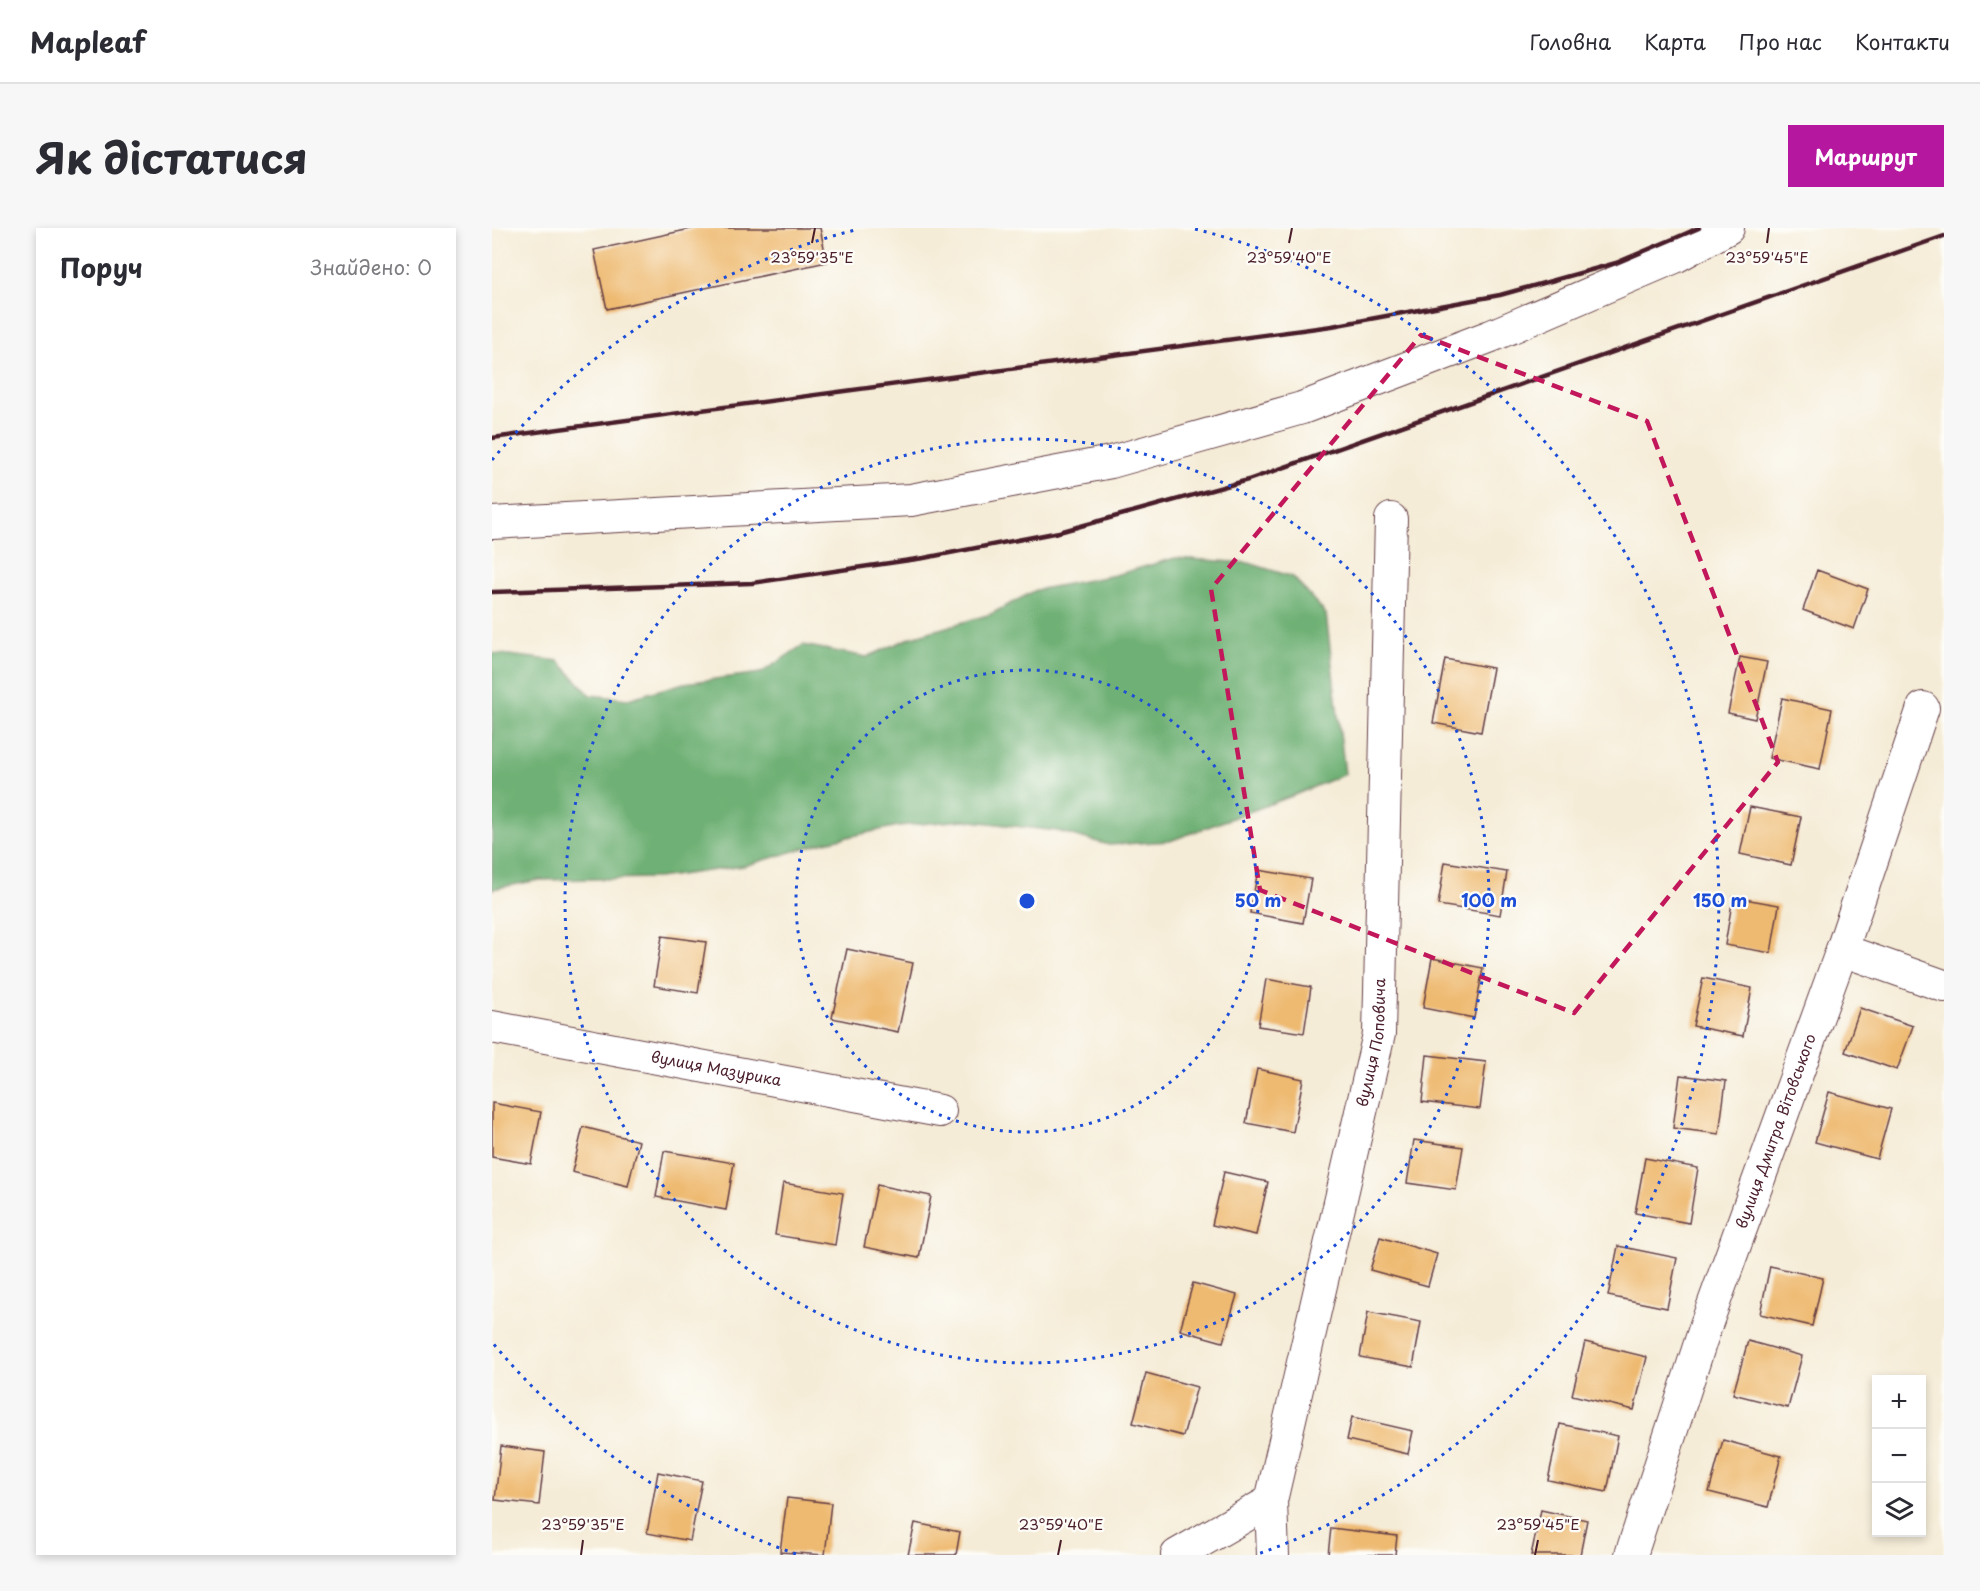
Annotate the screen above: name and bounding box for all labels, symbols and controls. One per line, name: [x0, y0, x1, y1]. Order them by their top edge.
text: Mapleaf: [30, 20, 146, 63]
text: Головна: [1530, 25, 1611, 57]
text: Карта: [1644, 25, 1706, 57]
text: Про нас: [1739, 25, 1822, 57]
text: Контакти: [1855, 25, 1950, 57]
text: Як дістатися: [36, 125, 308, 188]
button: Маршрут: [1788, 125, 1944, 187]
text: 23°59'35"E: [770, 245, 854, 268]
text: 23°59'40"E: [1247, 245, 1331, 268]
text: 23°59'45"E: [1725, 245, 1809, 268]
text: Поруч: [60, 248, 143, 287]
text: Знайдено: 0: [311, 252, 432, 282]
text: 50 m: [1235, 886, 1281, 913]
text: 100 m: [1461, 886, 1517, 913]
text: 150 m: [1693, 886, 1747, 913]
centre of rings: [1017, 891, 1037, 911]
street label: вулиця Поповича: [1350, 977, 1390, 1109]
street label: вулиця Дмитра Вітовського: [1729, 1030, 1821, 1232]
street label: вулиця Мазурика: [649, 1044, 784, 1091]
map controls: [1872, 1375, 1926, 1537]
button: +: [1872, 1375, 1926, 1429]
button: −: [1872, 1429, 1926, 1483]
button: layers: [1872, 1483, 1926, 1537]
text: 23°59'35"E: [541, 1512, 625, 1535]
text: 23°59'40"E: [1019, 1512, 1103, 1535]
text: 23°59'45"E: [1496, 1512, 1580, 1535]

